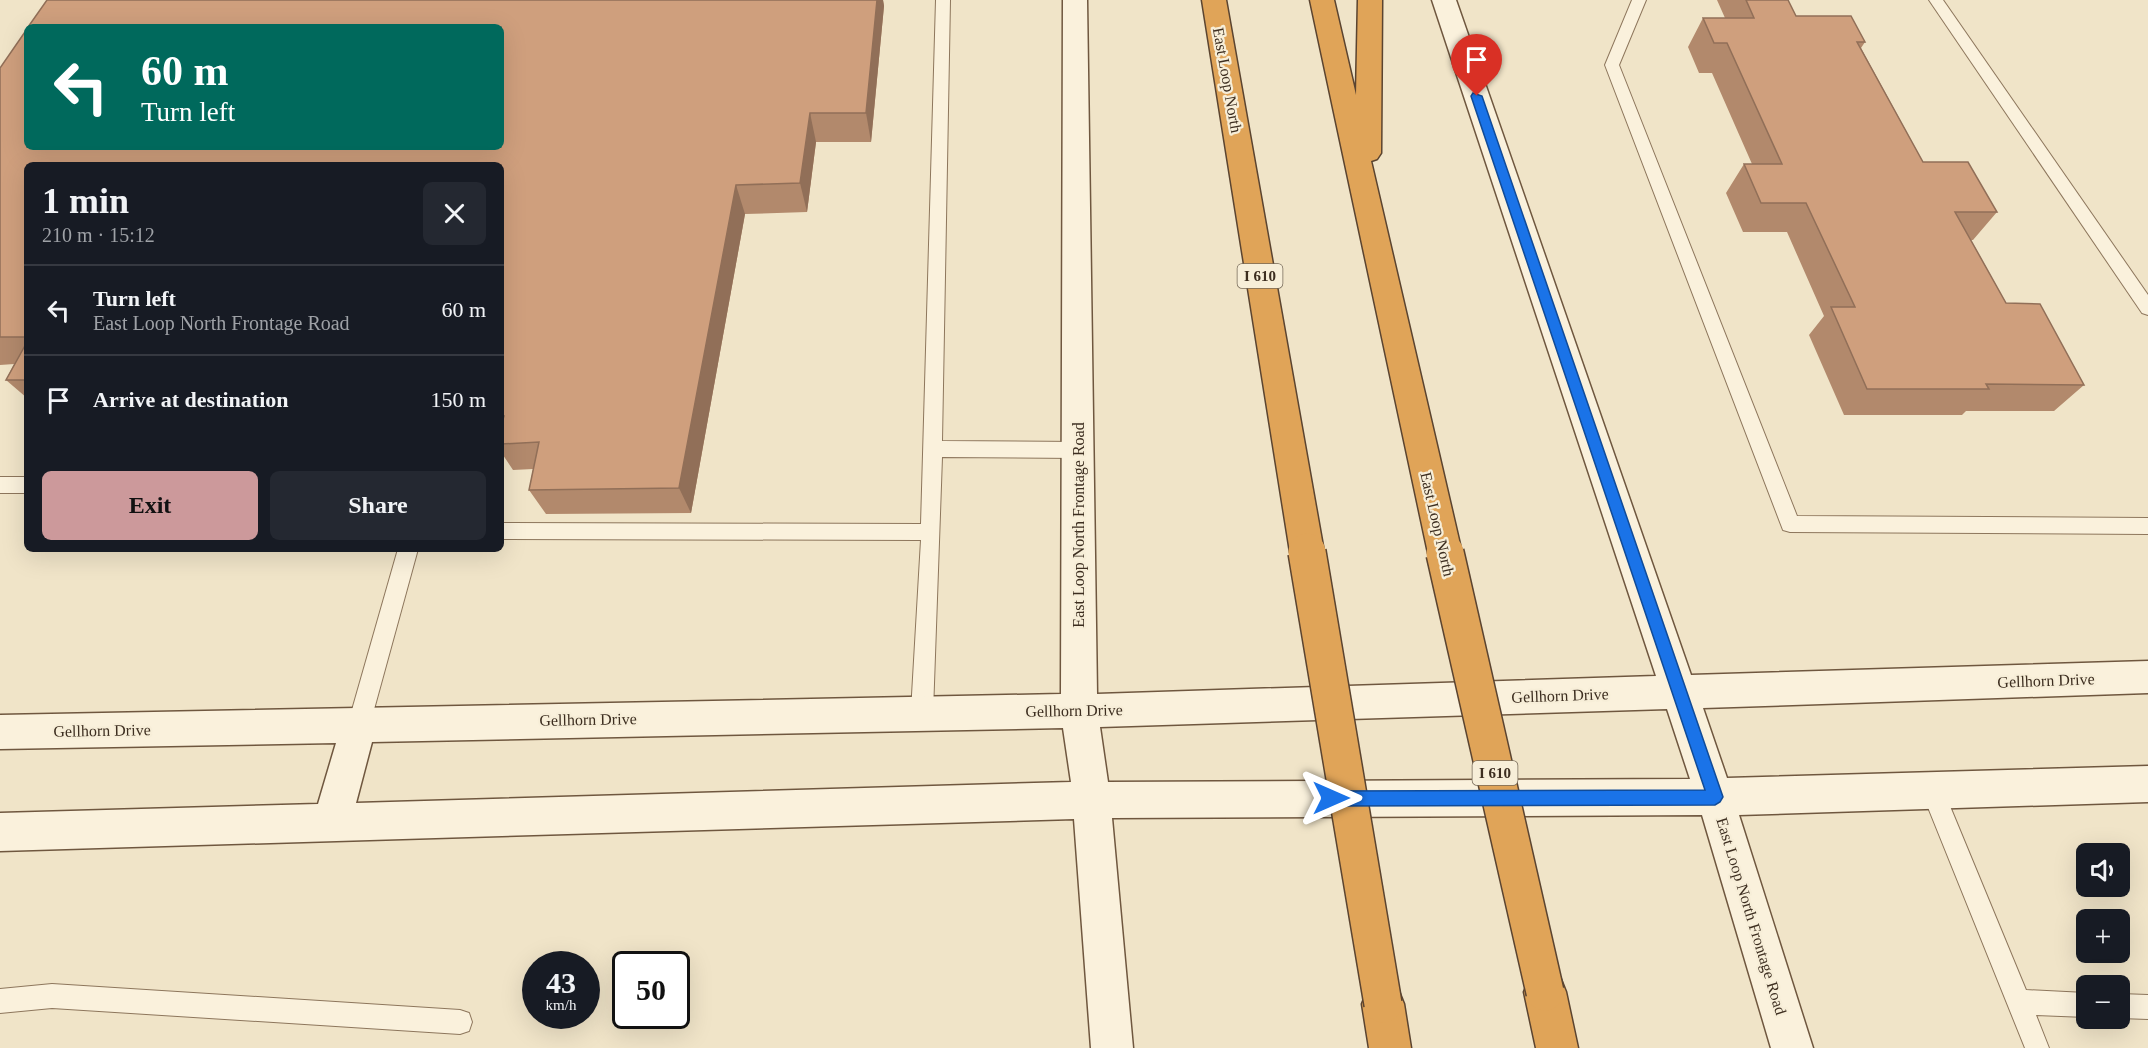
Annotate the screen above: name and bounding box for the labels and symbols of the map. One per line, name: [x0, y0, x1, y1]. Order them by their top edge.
street label: East Loop North: [1209, 26, 1245, 134]
pin: [1451, 34, 1502, 96]
road number: I 610: [1238, 264, 1282, 288]
street label: East Loop North Frontage Road: [1070, 422, 1088, 628]
street label: East Loop North: [1416, 470, 1458, 578]
street label: Gellhorn Drive: [1997, 670, 2095, 691]
street label: Gellhorn Drive: [1511, 685, 1609, 706]
street label: Gellhorn Drive: [1025, 701, 1123, 720]
street label: Gellhorn Drive: [539, 710, 637, 729]
street label: Gellhorn Drive: [53, 721, 151, 740]
road number: I 610: [1472, 761, 1518, 785]
position arrow: [1299, 766, 1363, 830]
street label: East Loop North Frontage Road: [1712, 815, 1790, 1017]
speed limit sign: 50: [612, 951, 690, 1029]

